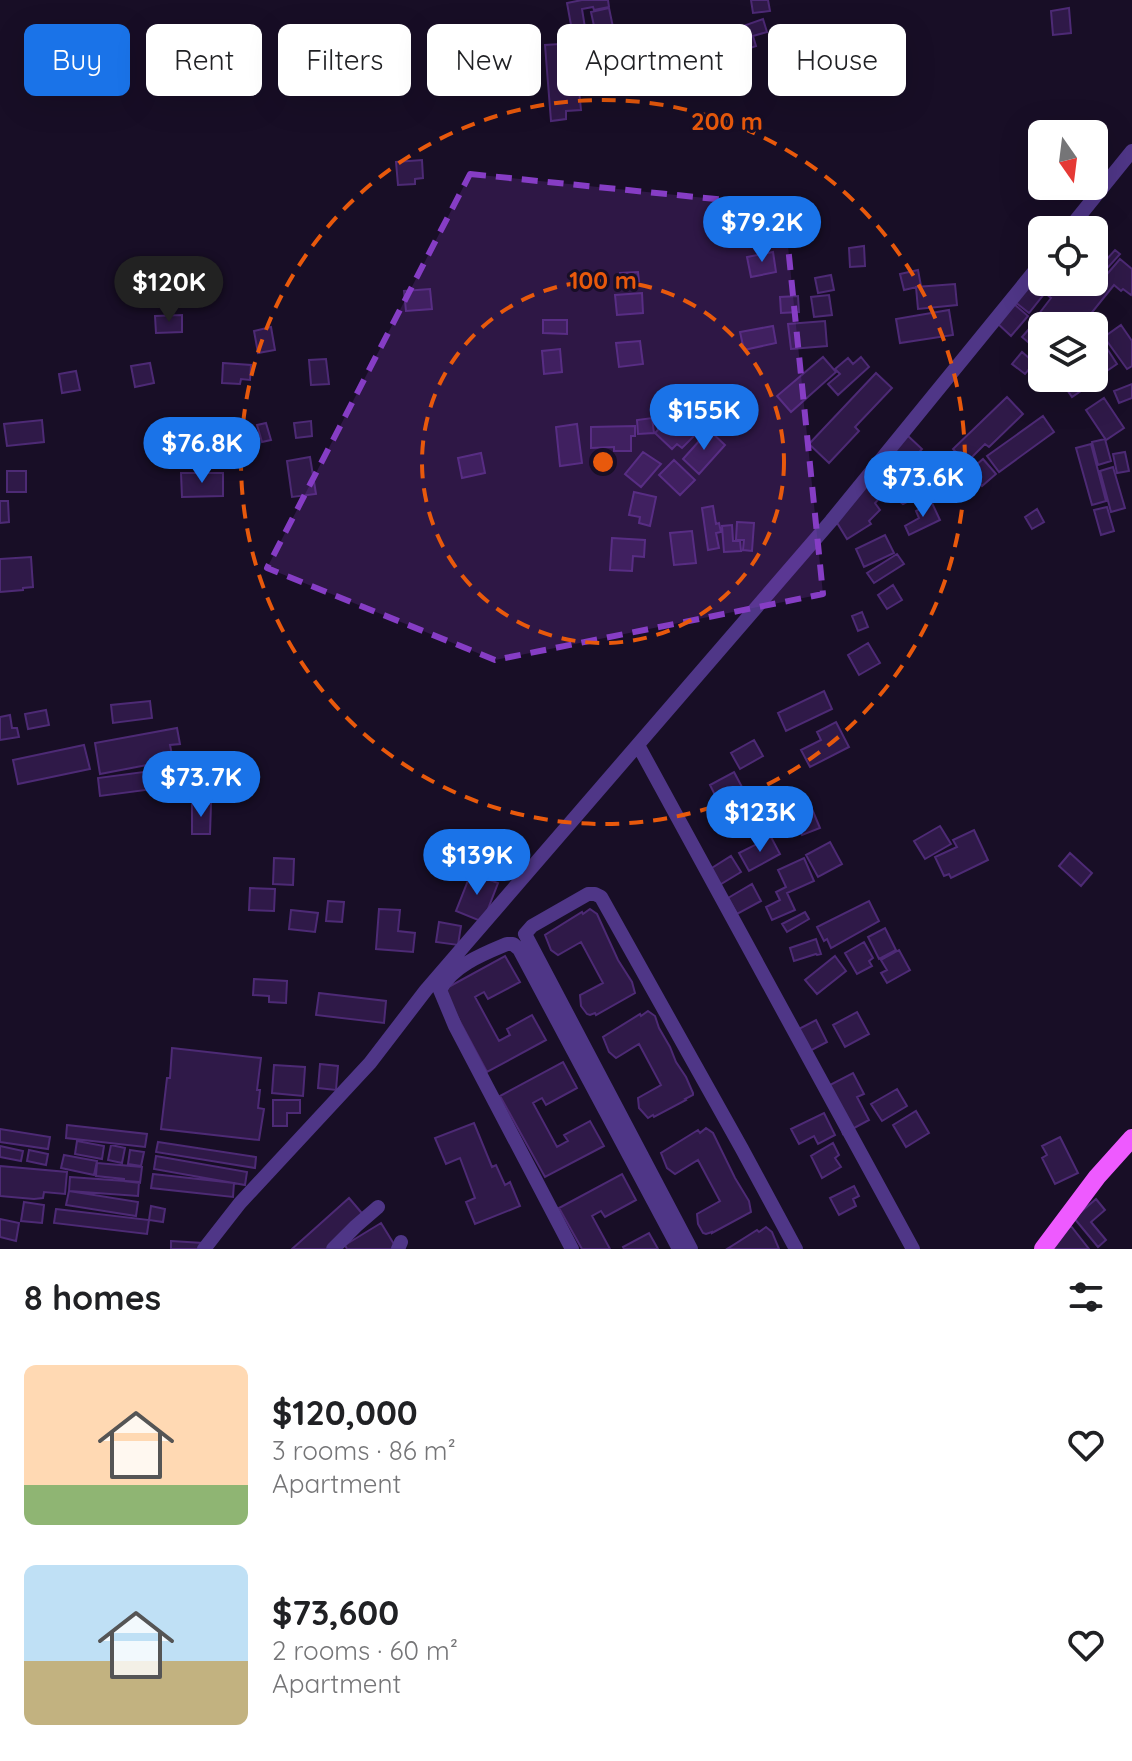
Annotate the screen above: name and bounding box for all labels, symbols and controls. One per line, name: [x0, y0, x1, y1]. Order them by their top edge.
chip: Buy: [24, 24, 130, 96]
chip: Rent: [146, 24, 262, 96]
chip: Filters: [278, 24, 411, 96]
chip: New: [427, 24, 541, 96]
chip: Apartment: [557, 24, 752, 96]
chip: House: [768, 24, 906, 96]
text: 200 m: [691, 106, 763, 136]
north arrow: [1028, 120, 1108, 200]
map controls: [1028, 120, 1108, 392]
pin: $79.2K: [697, 196, 827, 264]
text: $79.2K: [721, 205, 803, 238]
button: locate: [1028, 216, 1108, 296]
pin: $120K: [113, 256, 225, 324]
text: $120K: [132, 265, 206, 298]
text: 100 m: [569, 265, 637, 295]
button: layers: [1028, 312, 1108, 392]
pin: $155K: [648, 384, 760, 452]
text: $155K: [668, 393, 740, 426]
pin: $76.8K: [137, 417, 267, 485]
text: $76.8K: [161, 426, 243, 459]
centre of rings: [589, 448, 617, 476]
pin: $73.6K: [858, 451, 988, 519]
text: $73.6K: [882, 460, 964, 493]
pin: $73.7K: [136, 751, 266, 819]
text: $73.7K: [160, 760, 242, 793]
pin: $123K: [704, 786, 816, 854]
text: $123K: [724, 795, 796, 828]
pin: $139K: [421, 829, 533, 897]
text: $139K: [441, 838, 513, 871]
icon: filters: [1064, 1275, 1108, 1319]
text: 8 homes: [24, 1276, 161, 1319]
text: $120,000: [272, 1391, 418, 1434]
icon: home: [88, 1397, 184, 1493]
icon: heart: [1064, 1423, 1108, 1467]
text: 3 rooms · 86 m²: [272, 1434, 456, 1467]
text: Apartment: [272, 1467, 401, 1500]
text: $73,600: [272, 1591, 399, 1634]
icon: home: [88, 1597, 184, 1693]
icon: heart: [1064, 1623, 1108, 1667]
text: 2 rooms · 60 m²: [272, 1634, 458, 1667]
text: Apartment: [272, 1667, 401, 1700]

